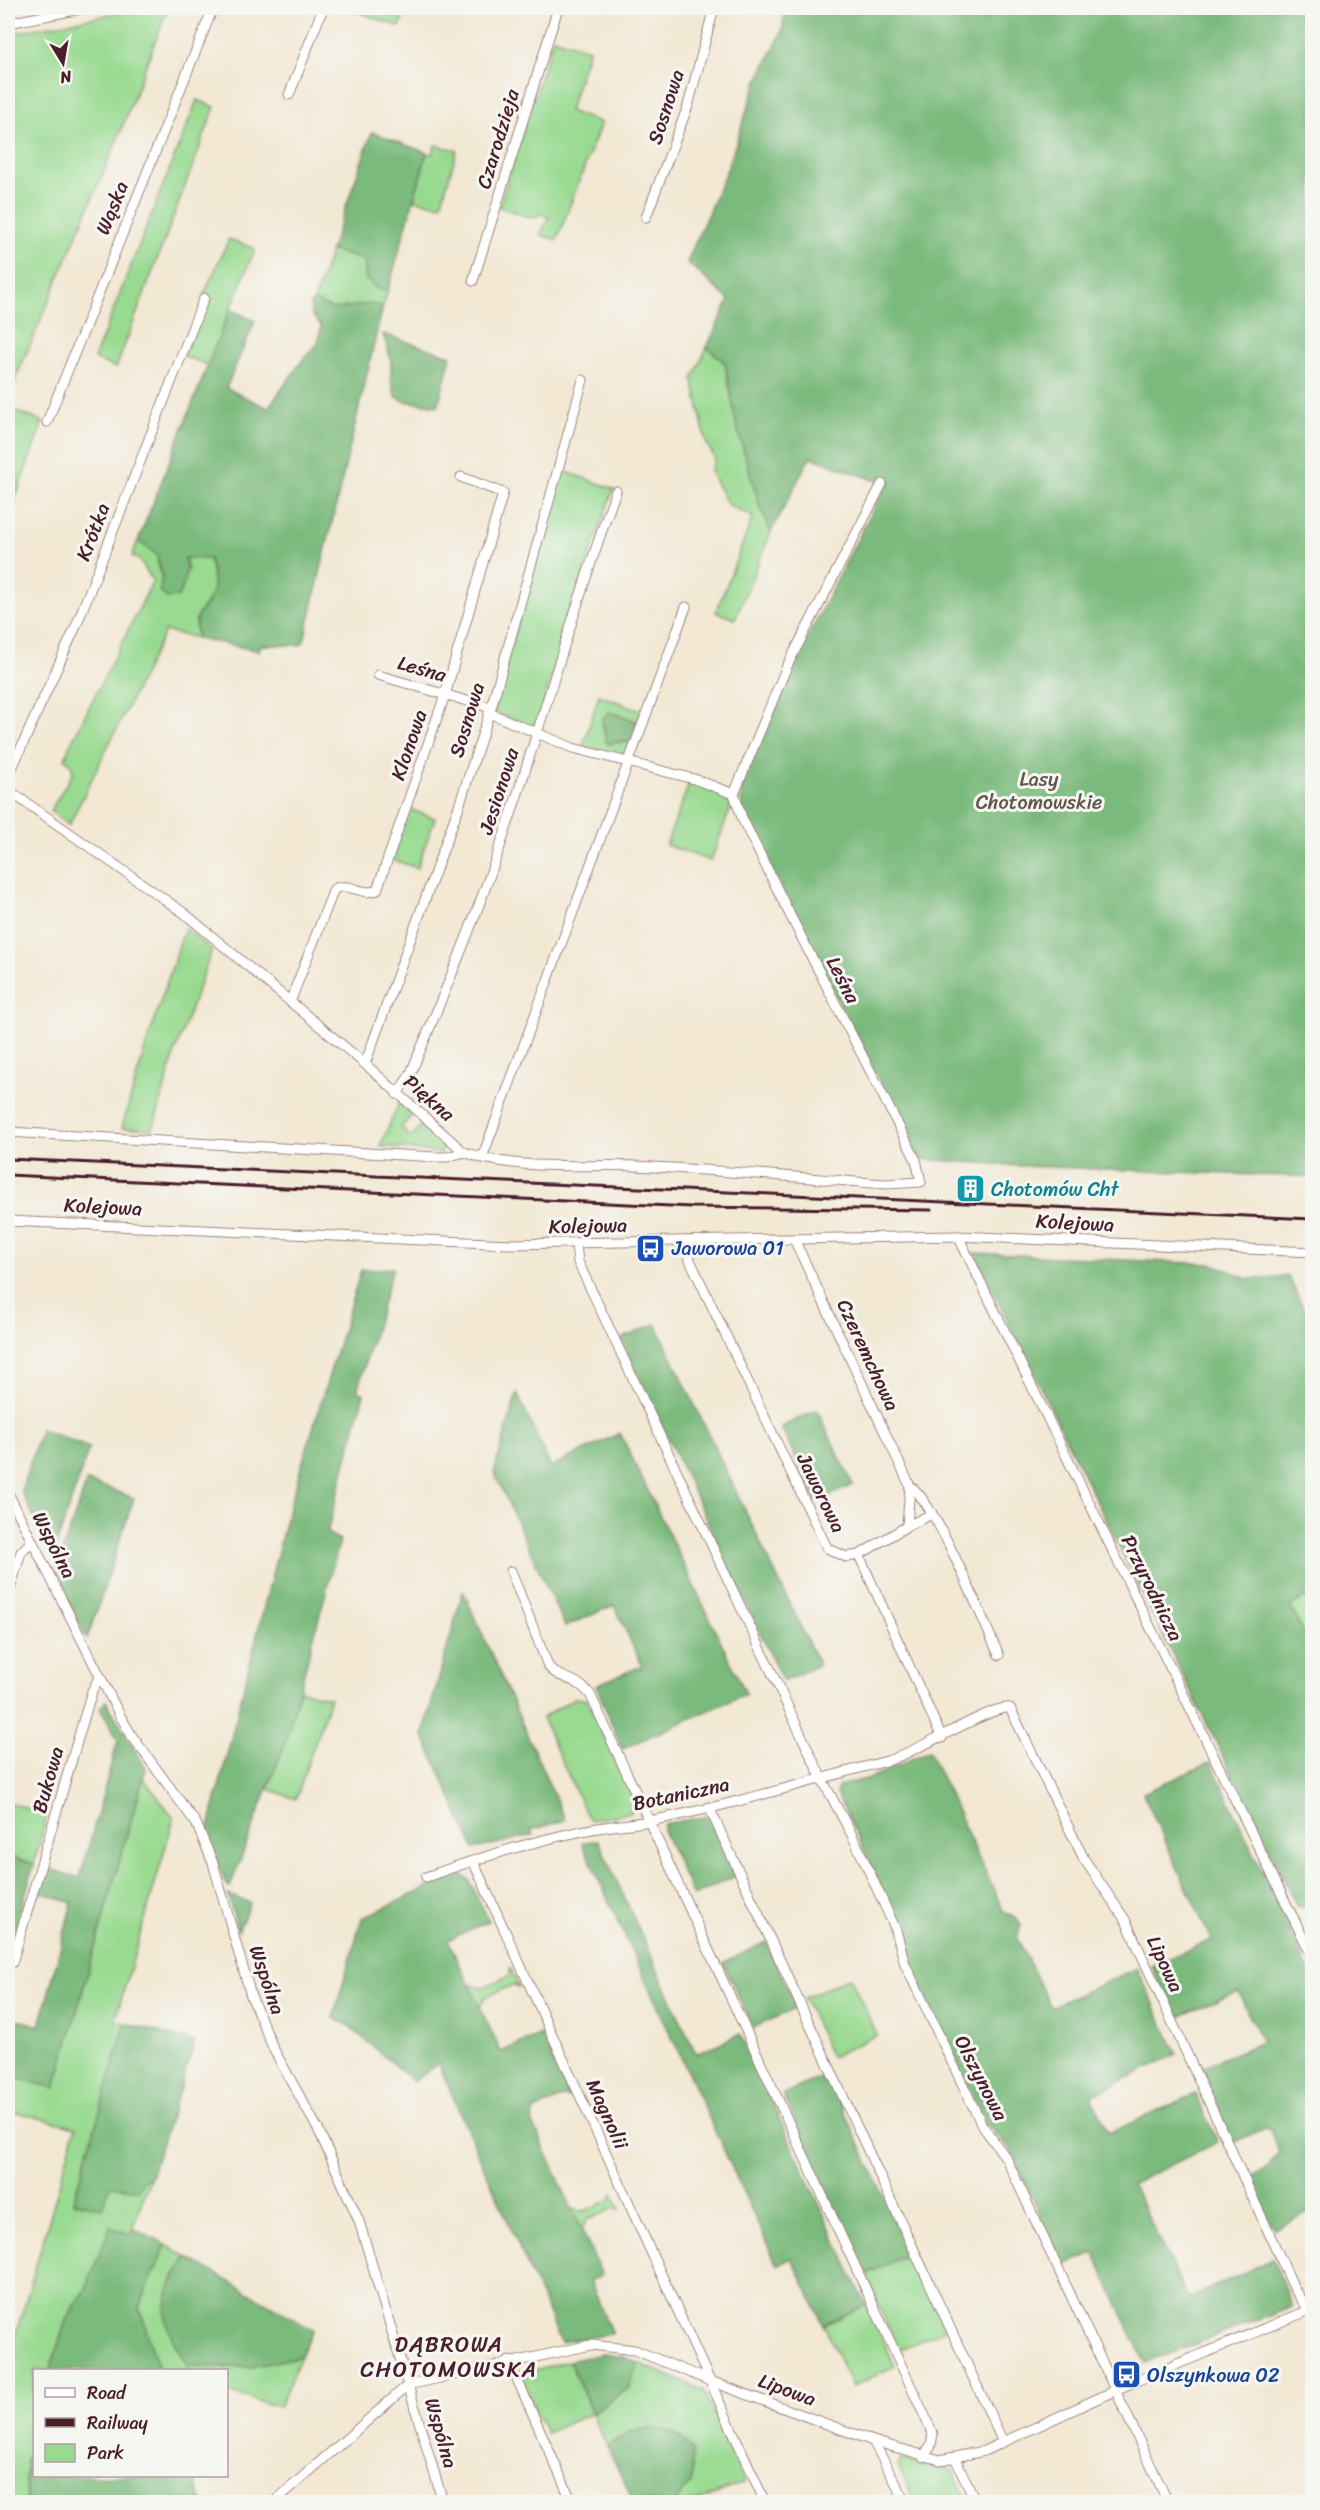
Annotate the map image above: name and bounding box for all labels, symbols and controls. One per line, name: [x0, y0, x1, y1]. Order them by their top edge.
north arrow: [33, 33, 93, 93]
text: N: [57, 62, 75, 93]
street label: Sosnowa: [638, 65, 694, 149]
street label: Czarodzieja: [466, 84, 530, 193]
street label: Wąska: [85, 176, 139, 240]
street label: Krótka: [66, 498, 120, 566]
street label: Leśna: [393, 645, 452, 693]
street label: Sosnowa: [439, 678, 495, 762]
street label: Klonowa: [381, 705, 437, 785]
street label: Jesionowa: [468, 742, 530, 840]
park label: Lasy Chotomowskie: [976, 762, 1102, 820]
street label: Leśna: [816, 950, 870, 1011]
street label: Piękna: [395, 1065, 464, 1131]
place label: Chotomów Cht: [991, 1172, 1120, 1207]
building icon: Chotomów Cht: [954, 1173, 986, 1205]
street label: Kolejowa: [63, 1187, 143, 1227]
street label: Kolejowa: [1035, 1203, 1115, 1243]
street label: Kolejowa: [548, 1208, 628, 1244]
place label: Jaworowa 01: [671, 1231, 784, 1266]
bus stop icon: Jaworowa 01: [635, 1232, 667, 1264]
street label: Czeremchowa: [827, 1293, 909, 1417]
street label: Jaworowa: [786, 1446, 855, 1539]
street label: Wspólna: [22, 1505, 86, 1585]
street label: Przyrodnicza: [1111, 1529, 1193, 1647]
street label: Bukowa: [22, 1743, 74, 1817]
street label: Botaniczna: [629, 1767, 733, 1821]
street label: Lipowa: [1137, 1930, 1193, 1998]
street label: Wspólna: [239, 1940, 295, 2020]
street label: Olszynowa: [944, 2029, 1018, 2128]
street label: Magnolii: [576, 2073, 639, 2156]
district label: DĄBROWA CHOTOMOWSKA: [360, 2325, 538, 2389]
place label: Olszynkowa 02: [1147, 2358, 1280, 2393]
bus stop icon: Olszynkowa 02: [1110, 2359, 1142, 2391]
street label: Lipowa: [753, 2363, 821, 2417]
legend: [33, 2369, 228, 2477]
text: Road: [87, 2377, 127, 2409]
street label: Wspólna: [414, 2394, 468, 2472]
text: Railway: [87, 2407, 149, 2439]
text: Park: [87, 2437, 124, 2469]

